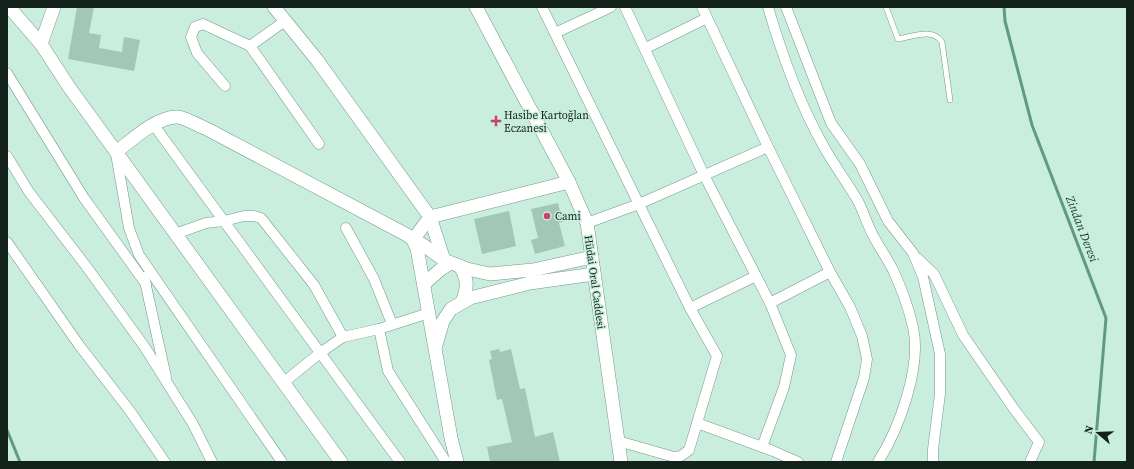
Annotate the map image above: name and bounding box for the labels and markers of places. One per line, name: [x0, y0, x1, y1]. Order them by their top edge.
place label: Hasibe Kartoğlan Eczanesi: [504, 108, 589, 136]
marker: Hasibe Kartoğlan Eczanesi: [491, 116, 501, 126]
place label: Cami: [555, 209, 581, 224]
marker: Cami: [542, 211, 552, 221]

